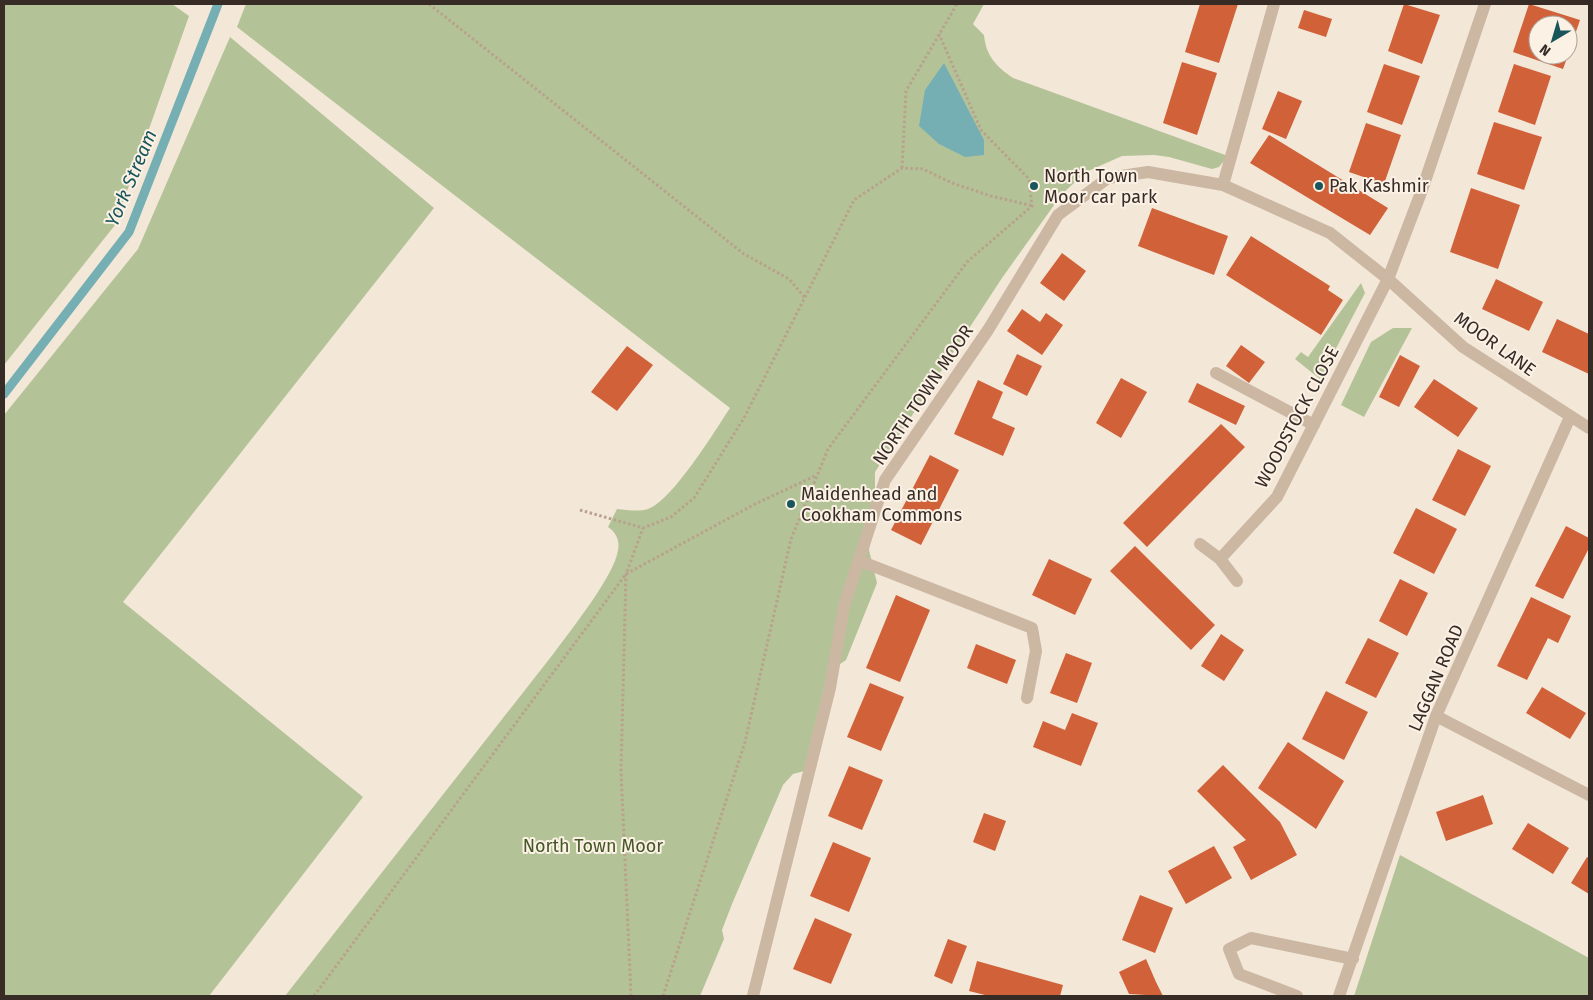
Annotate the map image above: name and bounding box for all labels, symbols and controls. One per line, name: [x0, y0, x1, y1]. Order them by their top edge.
north arrow: [1528, 15, 1578, 65]
text: N: [1536, 40, 1554, 59]
water label: York Stream: [100, 126, 162, 230]
place label: North Town Moor car park: [1044, 165, 1158, 208]
place label: Pak Kashmir: [1329, 175, 1429, 197]
marker: North Town Moor car park: [1028, 180, 1040, 192]
marker: Pak Kashmir: [1313, 180, 1325, 192]
street label: MOOR LANE: [1450, 307, 1540, 381]
street label: NORTH TOWN MOOR: [868, 321, 978, 469]
street label: WOODSTOCK CLOSE: [1250, 342, 1344, 492]
place label: Maidenhead and Cookham Commons: [801, 483, 962, 526]
marker: Maidenhead and Cookham Commons: [785, 498, 797, 510]
street label: LAGGAN ROAD: [1404, 621, 1468, 735]
park label: North Town Moor: [523, 835, 663, 857]

